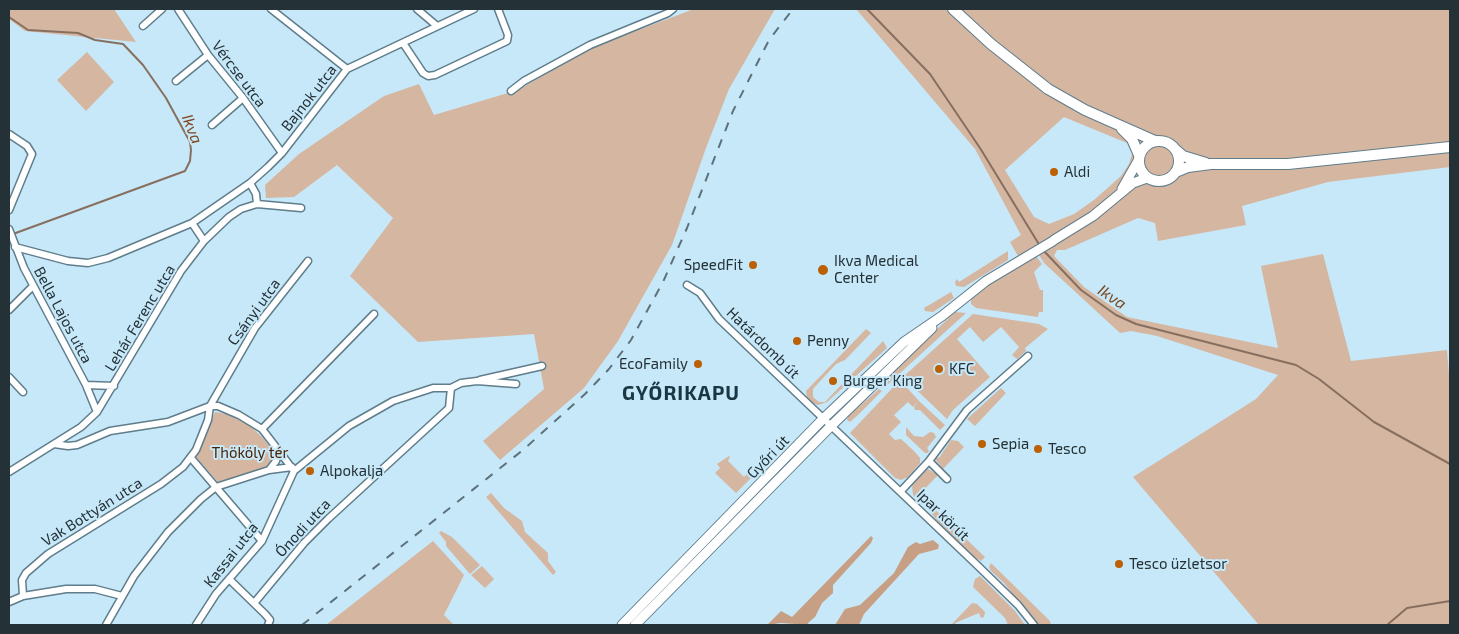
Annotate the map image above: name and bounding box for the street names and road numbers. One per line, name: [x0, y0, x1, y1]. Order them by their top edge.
street label: Vércse utca: [208, 37, 270, 111]
street label: Bajnok utca: [277, 61, 341, 135]
street label: Lehár Ferenc utca: [101, 261, 179, 375]
street label: Bella Lajos utca: [30, 264, 96, 366]
street label: Csányi utca: [224, 275, 284, 349]
street label: Határdomb út: [723, 304, 803, 382]
street label: Győri út: [743, 432, 793, 482]
street label: Vak Bottyán utca: [38, 474, 146, 550]
street label: Ipar körút: [913, 485, 973, 545]
street label: Ónodi utca: [272, 495, 334, 561]
street label: Kassai utca: [200, 519, 262, 591]

